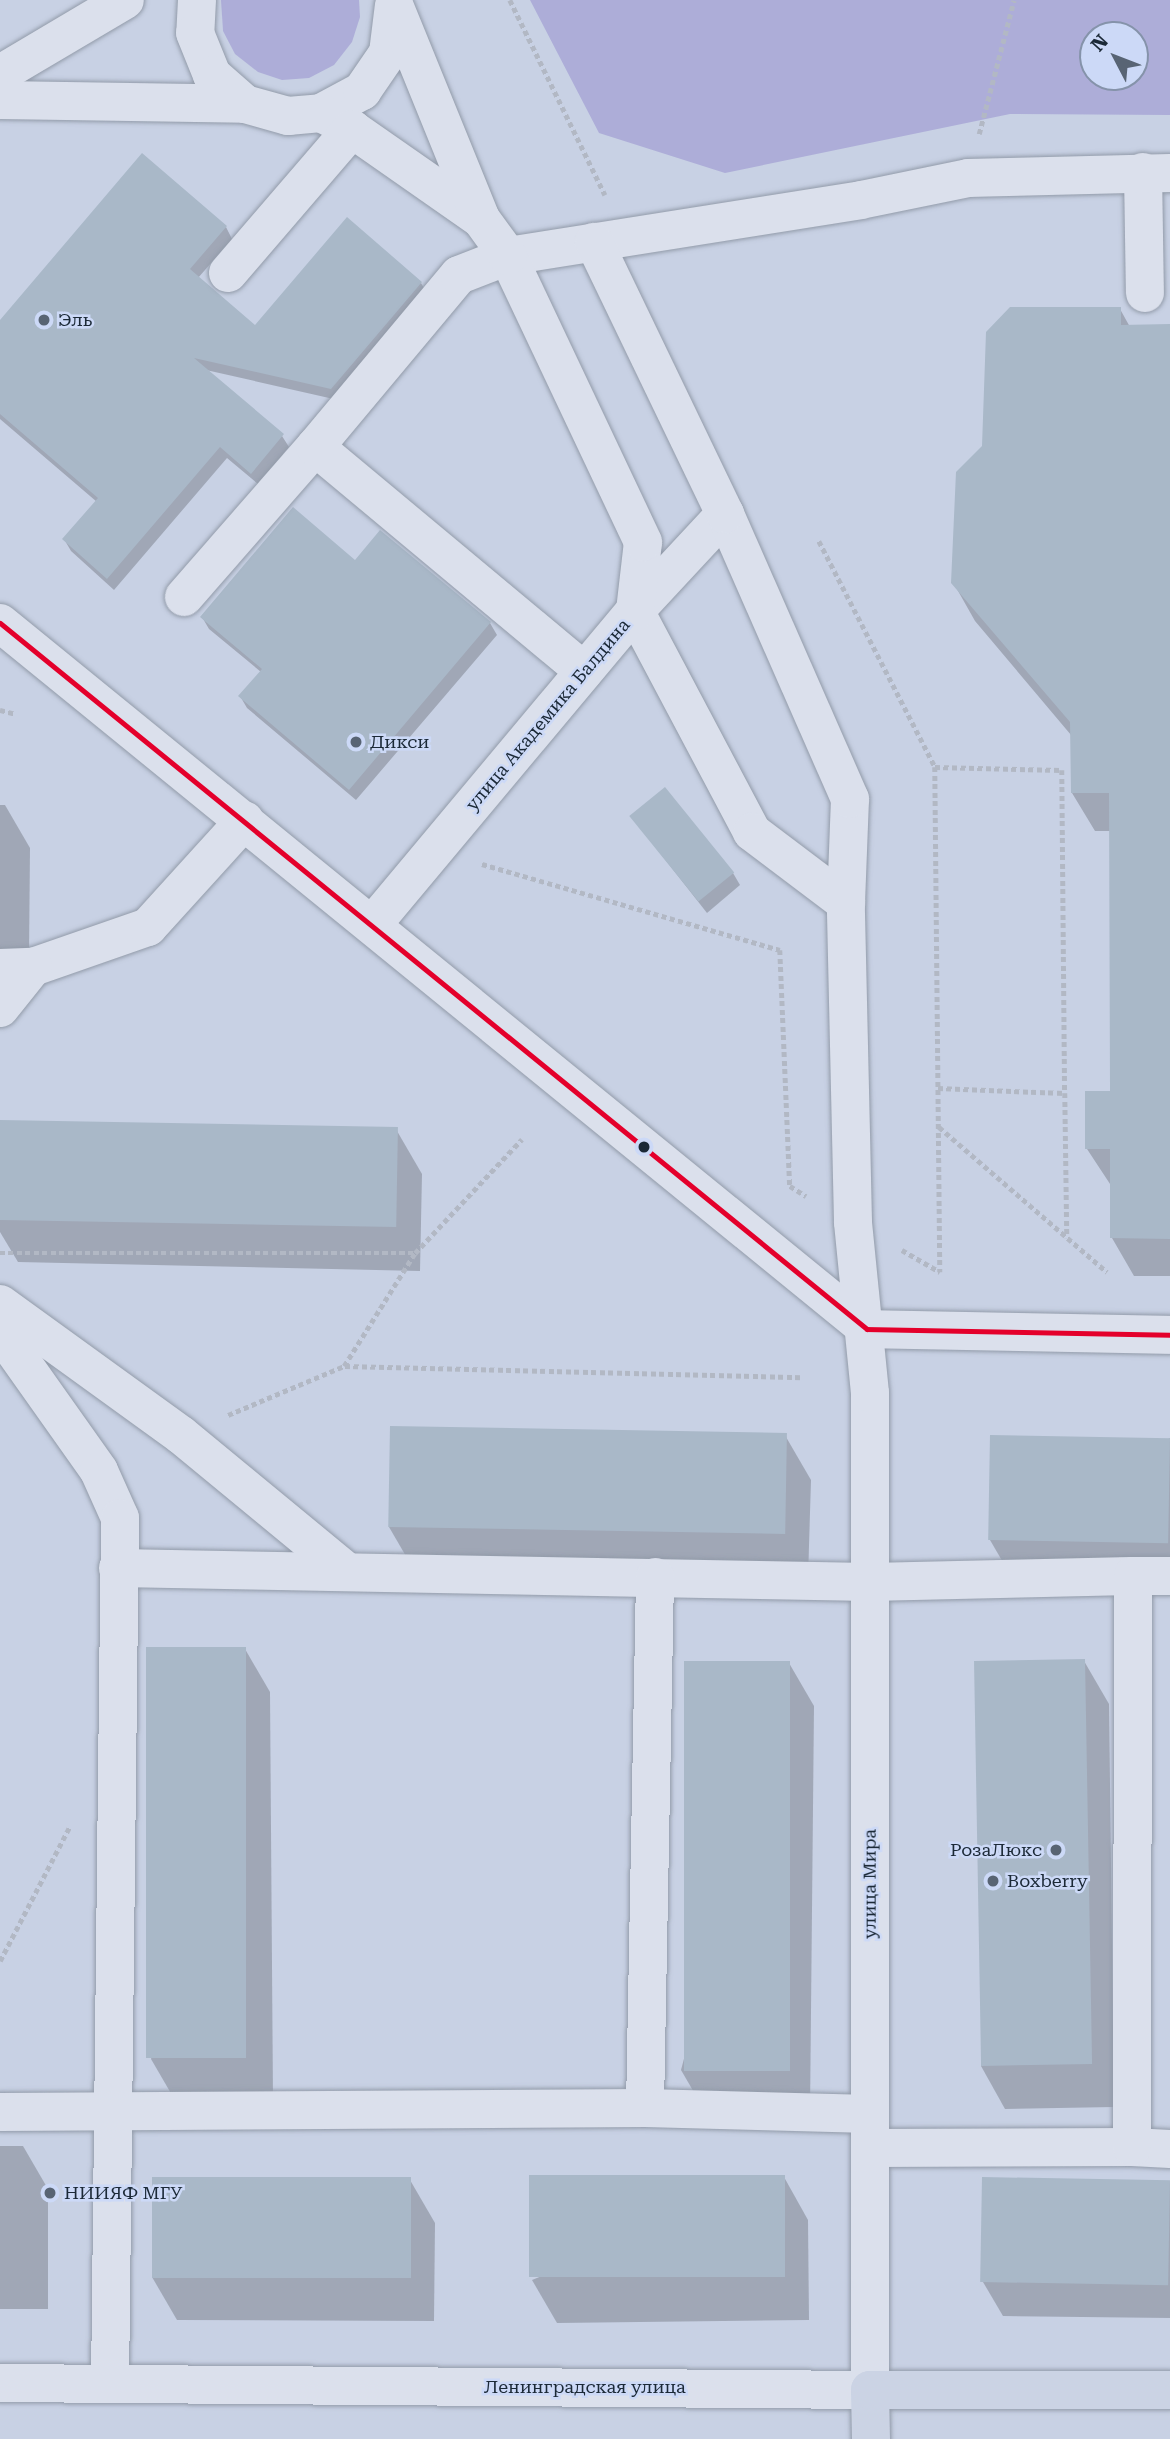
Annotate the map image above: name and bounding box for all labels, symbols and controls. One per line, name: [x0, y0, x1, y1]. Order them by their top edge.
north arrow: [1079, 21, 1149, 91]
text: N: [1086, 30, 1113, 56]
place label: Эль: [58, 309, 92, 331]
marker: Эль: [36, 312, 52, 328]
street label: улица Академика Балдина: [461, 615, 635, 815]
place label: Дикси: [370, 731, 429, 753]
marker: Дикси: [348, 734, 364, 750]
unlabelled marker: [637, 1140, 651, 1154]
street label: улица Мира: [859, 1829, 881, 1939]
place label: РозаЛюкс: [950, 1839, 1042, 1861]
marker: РозаЛюкс: [1048, 1842, 1064, 1858]
place label: Boxberry: [1007, 1870, 1088, 1892]
marker: Boxberry: [985, 1873, 1001, 1889]
place label: НИИЯФ МГУ: [64, 2182, 183, 2204]
marker: НИИЯФ МГУ: [42, 2185, 58, 2201]
street label: Ленинградская улица: [484, 2376, 686, 2398]

